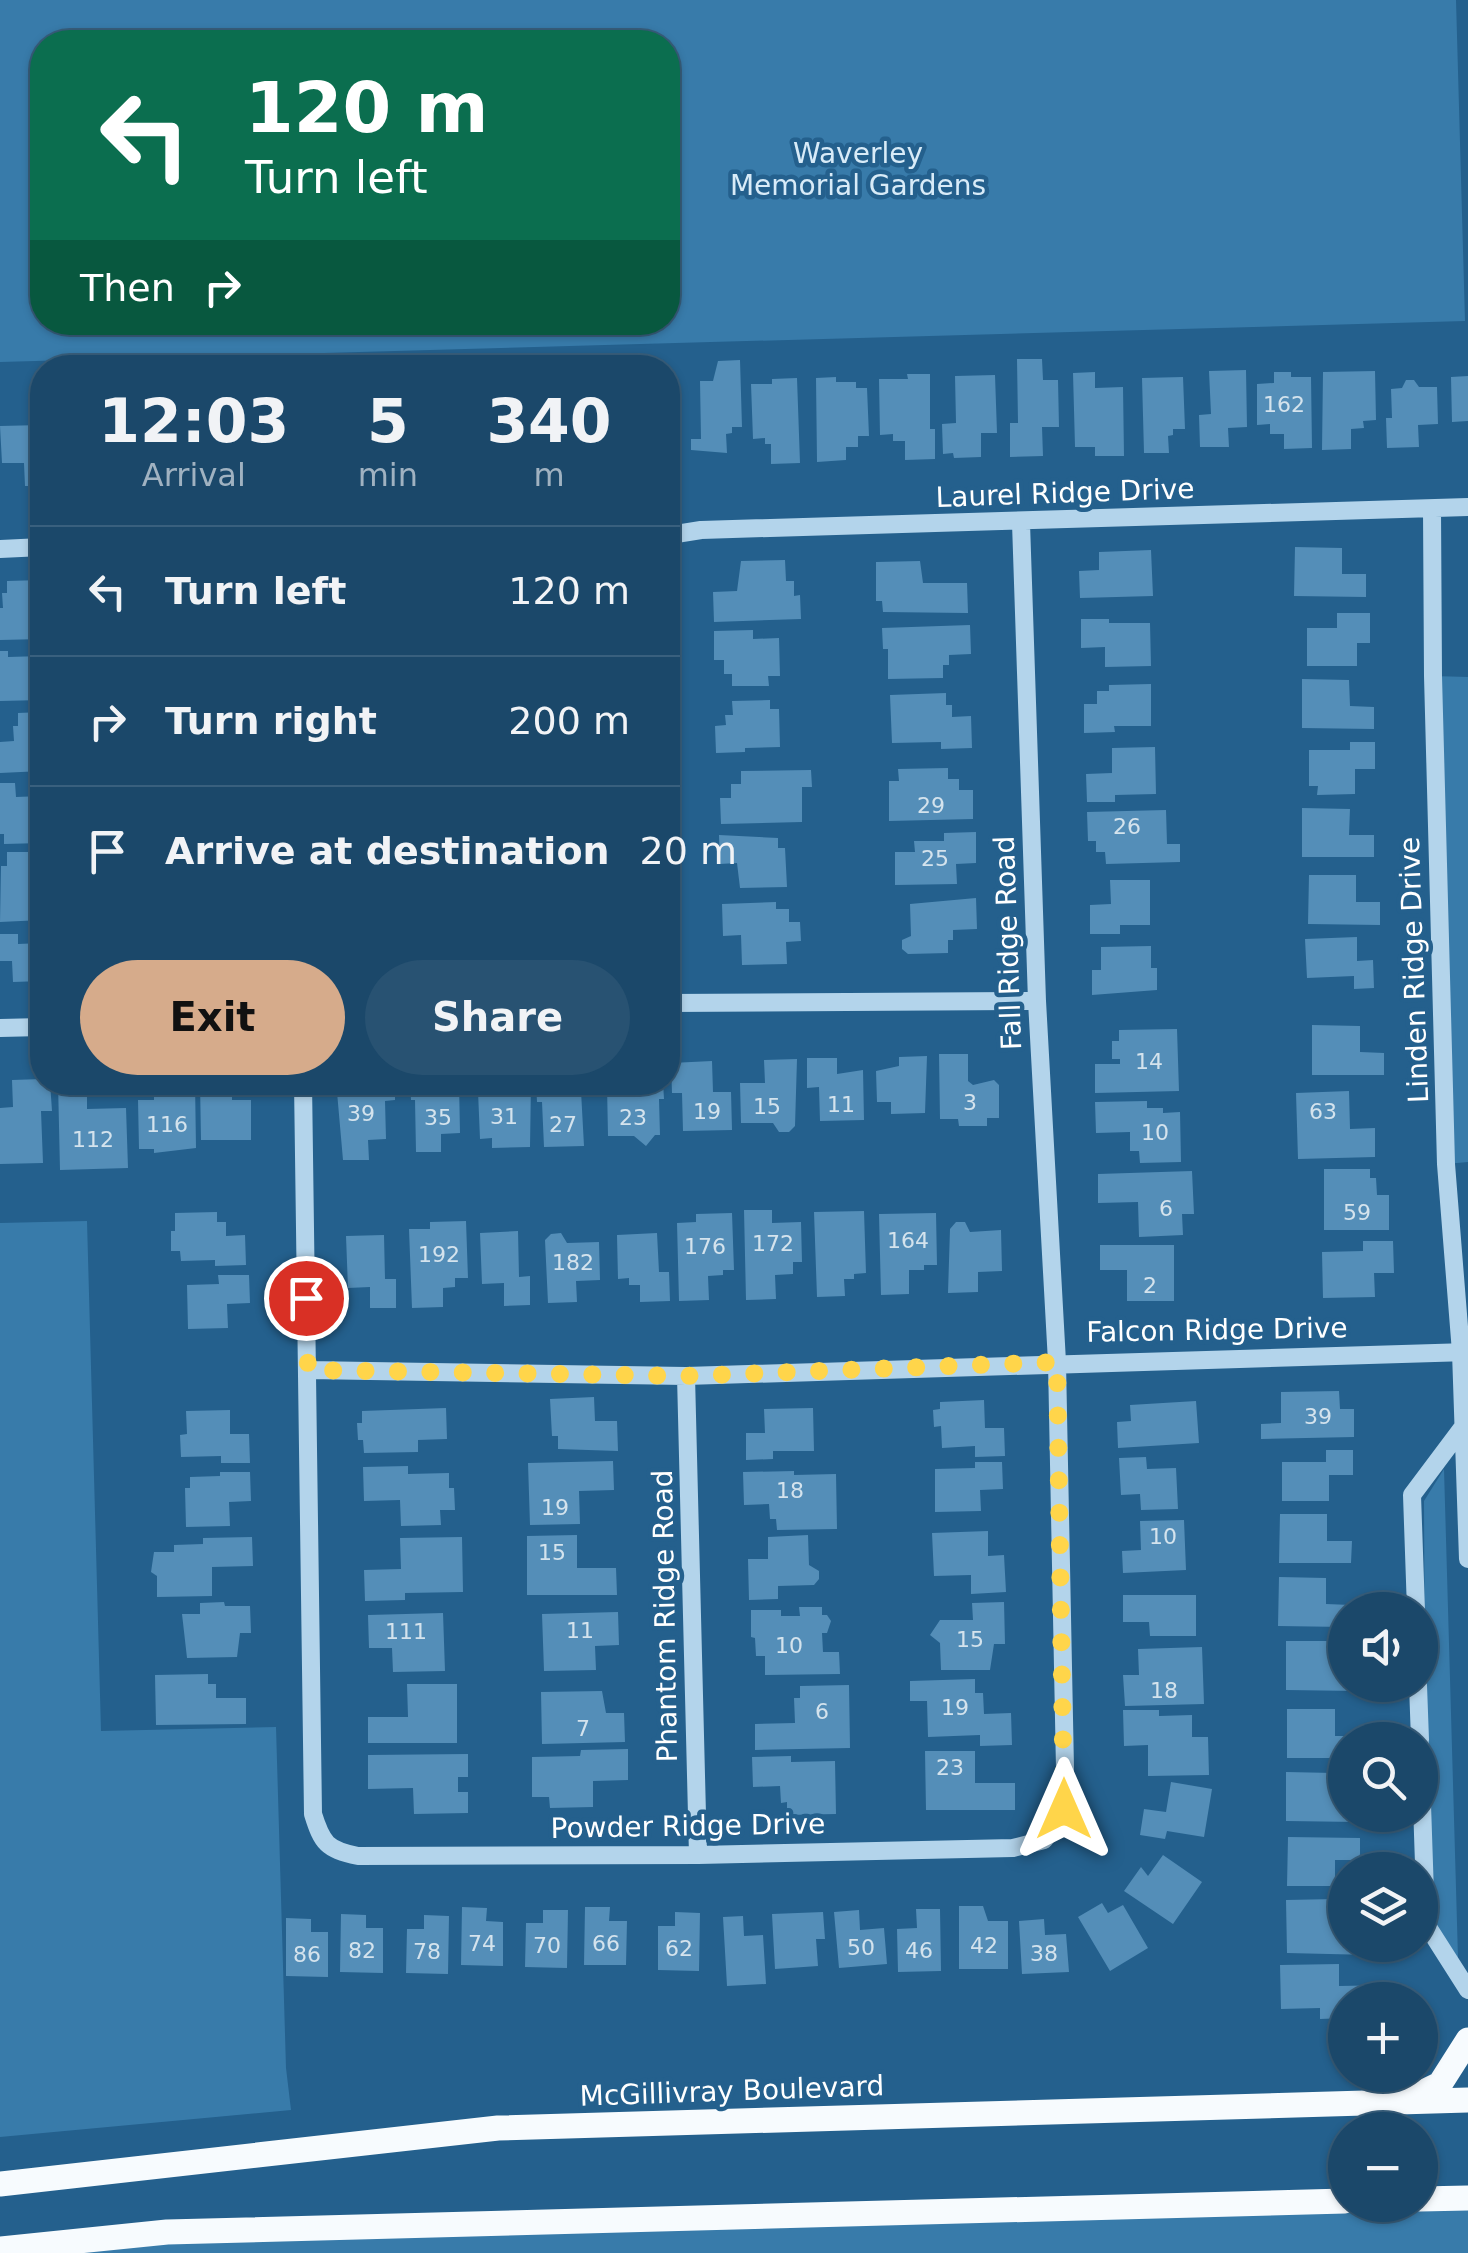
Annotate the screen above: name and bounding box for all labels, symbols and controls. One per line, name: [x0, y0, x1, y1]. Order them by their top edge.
text: 120 m: [245, 67, 488, 149]
icon: left: [80, 70, 210, 200]
park label: Waverley Memorial Gardens: [730, 137, 986, 202]
text: Turn left: [245, 151, 428, 204]
icon: right: [195, 260, 250, 315]
text: Then: [80, 266, 175, 310]
text: 12:03: [98, 386, 289, 456]
text: 5: [367, 386, 409, 456]
text: 340: [486, 386, 612, 456]
house number: 162: [1263, 392, 1305, 417]
text: Arrival: [142, 456, 246, 494]
text: min: [358, 456, 418, 494]
text: m: [533, 456, 565, 494]
street label: Laurel Ridge Drive: [935, 472, 1195, 514]
icon: left: [80, 564, 135, 619]
text: Turn left: [165, 569, 346, 613]
text: 120 m: [508, 569, 630, 613]
icon: right: [80, 694, 135, 749]
text: Turn right: [165, 699, 377, 743]
text: 200 m: [508, 699, 630, 743]
house number: 29: [917, 793, 945, 818]
house number: 26: [1113, 814, 1141, 839]
icon: arrive: [80, 824, 135, 879]
text: Arrive at destination: [165, 829, 610, 873]
text: 20 m: [640, 829, 737, 873]
street label: Fall Ridge Road: [988, 835, 1028, 1051]
street label: Linden Ridge Drive: [1393, 836, 1435, 1104]
house number: 25: [921, 846, 949, 871]
button: Exit: [80, 960, 345, 1075]
button: Share: [365, 960, 630, 1075]
house number: 14: [1135, 1049, 1163, 1074]
house number: 3: [963, 1090, 977, 1115]
house number: 11: [827, 1092, 855, 1117]
house number: 15: [753, 1094, 781, 1119]
house number: 19: [693, 1099, 721, 1124]
house number: 63: [1309, 1099, 1337, 1124]
house number: 39: [347, 1101, 375, 1126]
house number: 31: [490, 1104, 518, 1129]
house number: 35: [424, 1105, 452, 1130]
house number: 23: [619, 1105, 647, 1130]
house number: 116: [146, 1112, 188, 1137]
house number: 27: [549, 1112, 577, 1137]
house number: 10: [1141, 1120, 1169, 1145]
house number: 112: [72, 1127, 114, 1152]
house number: 6: [1159, 1196, 1173, 1221]
house number: 59: [1343, 1200, 1371, 1225]
house number: 164: [887, 1228, 929, 1253]
house number: 172: [752, 1231, 794, 1256]
house number: 176: [684, 1234, 726, 1259]
house number: 192: [418, 1242, 460, 1267]
house number: 182: [552, 1250, 594, 1275]
pin: [264, 1256, 349, 1341]
icon: arrive: [279, 1271, 334, 1326]
house number: 2: [1143, 1273, 1157, 1298]
street label: Falcon Ridge Drive: [1086, 1311, 1348, 1349]
house number: 39: [1304, 1404, 1332, 1429]
street label: Phantom Ridge Road: [646, 1469, 684, 1763]
house number: 18: [776, 1478, 804, 1503]
house number: 19: [541, 1495, 569, 1520]
house number: 10: [1149, 1524, 1177, 1549]
house number: 15: [538, 1540, 566, 1565]
map controls: [1328, 1592, 1438, 2222]
button: sound: [1328, 1592, 1438, 1702]
house number: 11: [566, 1618, 594, 1643]
house number: 111: [385, 1619, 427, 1644]
house number: 15: [956, 1627, 984, 1652]
house number: 10: [775, 1633, 803, 1658]
house number: 18: [1150, 1678, 1178, 1703]
house number: 19: [941, 1695, 969, 1720]
house number: 6: [815, 1699, 829, 1724]
house number: 7: [576, 1716, 590, 1741]
button: search: [1328, 1722, 1438, 1832]
house number: 23: [936, 1755, 964, 1780]
position arrow: [1012, 1757, 1116, 1861]
street label: Powder Ridge Drive: [550, 1807, 826, 1845]
button: layers: [1328, 1852, 1438, 1962]
house number: 74: [468, 1931, 496, 1956]
house number: 66: [592, 1931, 620, 1956]
house number: 70: [533, 1933, 561, 1958]
house number: 42: [970, 1933, 998, 1958]
house number: 50: [847, 1935, 875, 1960]
house number: 62: [665, 1936, 693, 1961]
house number: 82: [348, 1938, 376, 1963]
house number: 46: [905, 1938, 933, 1963]
house number: 78: [413, 1939, 441, 1964]
house number: 38: [1030, 1941, 1058, 1966]
house number: 86: [293, 1942, 321, 1967]
button: +: [1328, 1982, 1438, 2092]
street label: McGillivray Boulevard: [579, 2069, 885, 2113]
button: −: [1328, 2112, 1438, 2222]

